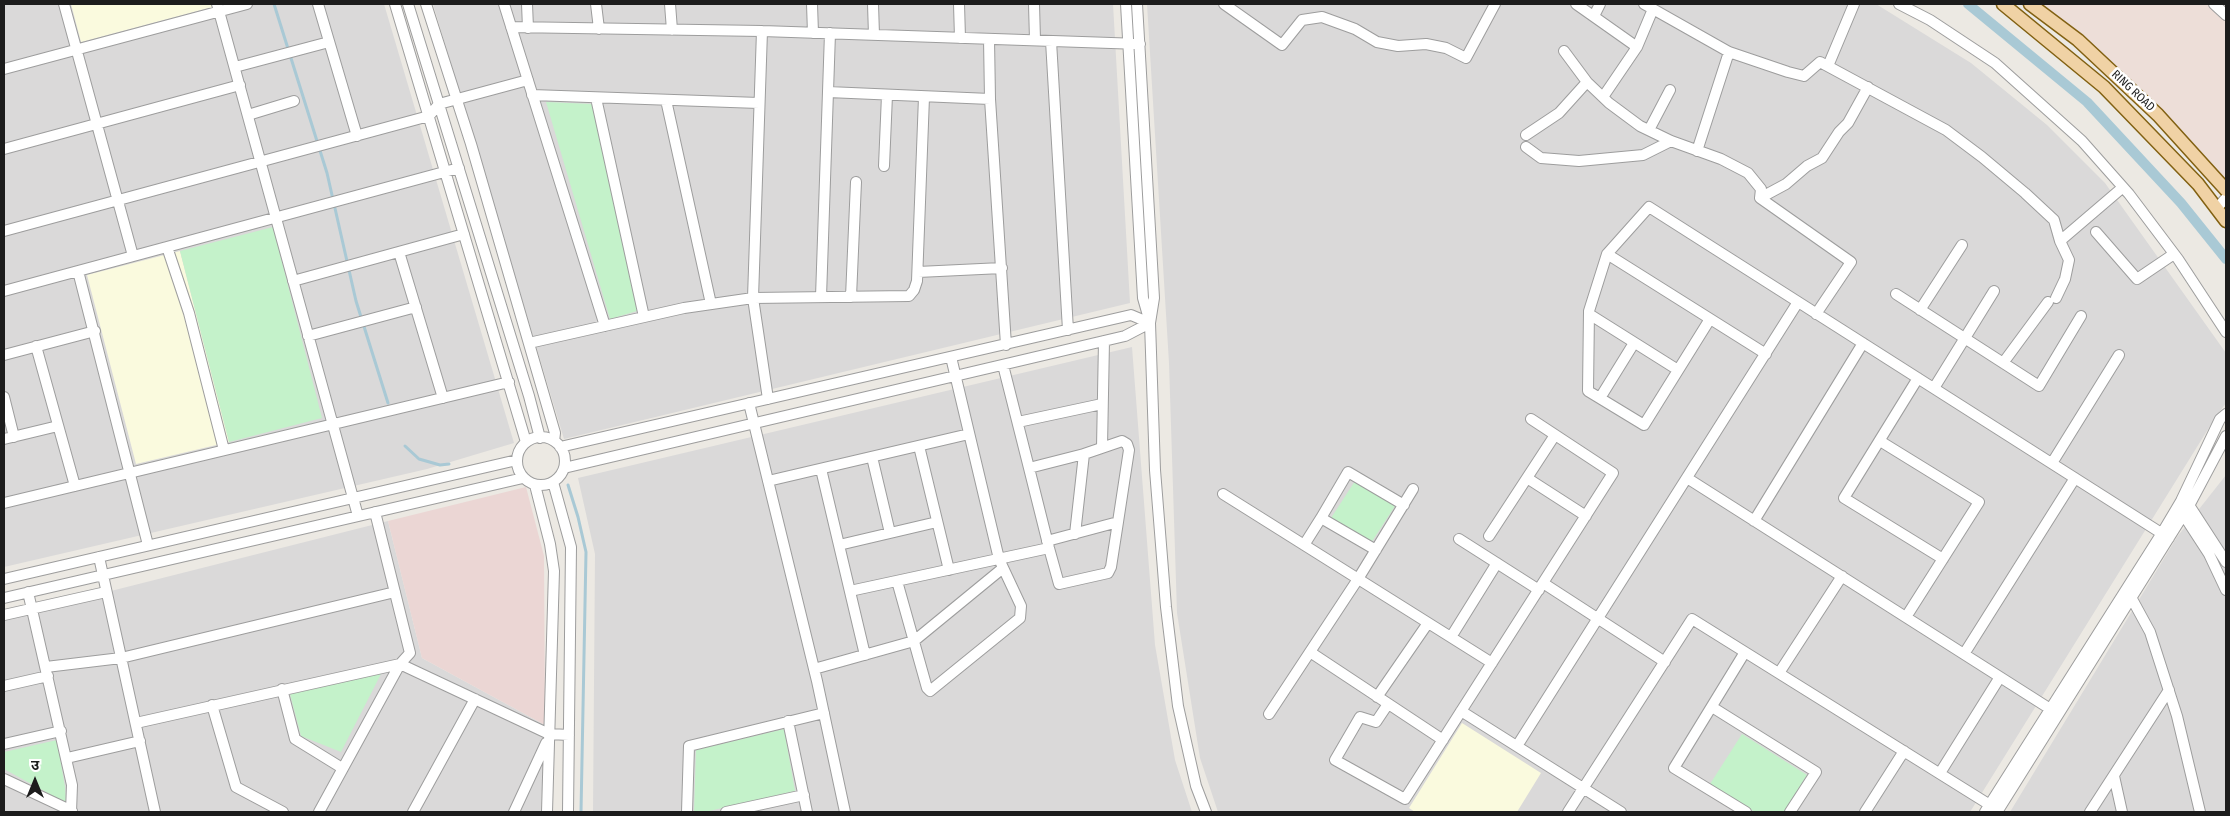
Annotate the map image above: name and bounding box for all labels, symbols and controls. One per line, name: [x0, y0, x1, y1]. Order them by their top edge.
street label: RING ROAD: [2108, 67, 2158, 115]
north arrow: [10, 756, 60, 806]
text: उ: [31, 757, 39, 774]

